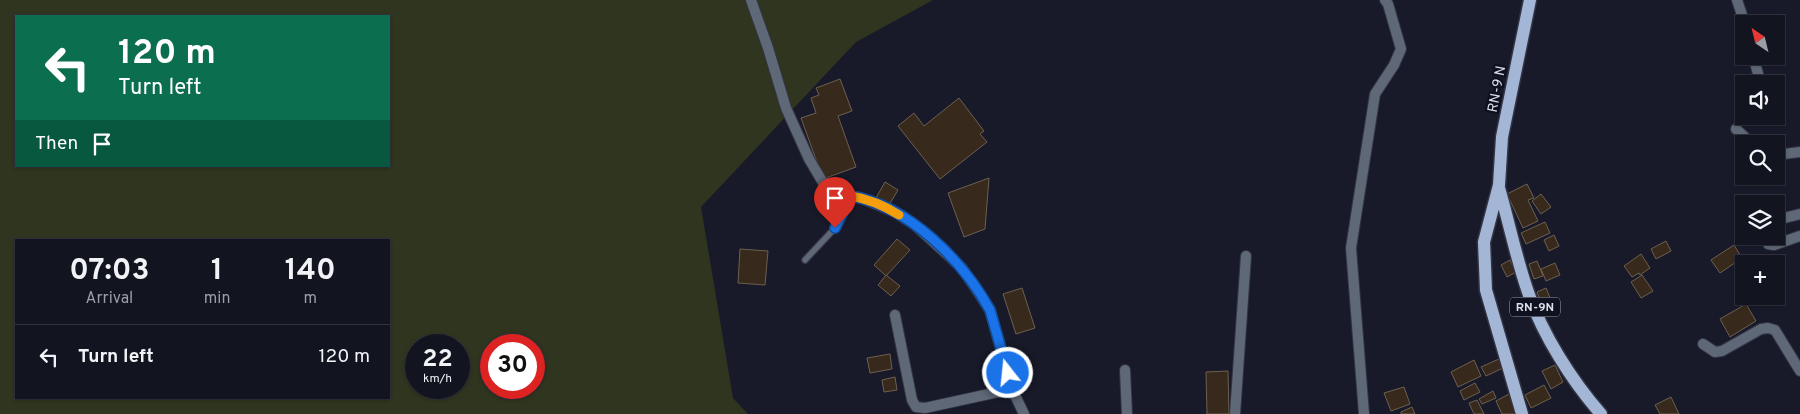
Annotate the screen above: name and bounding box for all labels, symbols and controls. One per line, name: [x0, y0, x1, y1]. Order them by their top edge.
north arrow: [1735, 15, 1785, 65]
map controls: [1735, 15, 1785, 305]
text: 120 m: [118, 32, 216, 76]
icon: left: [35, 35, 100, 100]
street label: RN-9 N: [1485, 65, 1510, 114]
text: Turn left: [118, 75, 201, 102]
button: sound: [1735, 75, 1785, 125]
icon: arrive: [88, 130, 116, 158]
text: Then: [35, 132, 78, 156]
button: search: [1735, 135, 1785, 185]
pin: [814, 177, 856, 228]
icon: arrive: [821, 184, 849, 212]
button: layers: [1735, 195, 1785, 245]
text: 07:03: [69, 253, 150, 290]
text: 1: [211, 253, 223, 290]
text: 140: [285, 253, 336, 290]
button: +: [1735, 255, 1785, 305]
text: Arrival: [86, 289, 133, 309]
text: min: [204, 289, 230, 309]
text: m: [303, 289, 317, 309]
road number: RN-9N: [1510, 298, 1560, 316]
speed limit sign: 30: [480, 334, 545, 399]
icon: left: [35, 343, 63, 371]
text: 22: [422, 344, 453, 376]
text: Turn left: [78, 345, 154, 369]
text: 120 m: [319, 345, 370, 369]
position arrow: [981, 346, 1033, 398]
text: km/h: [423, 371, 452, 387]

